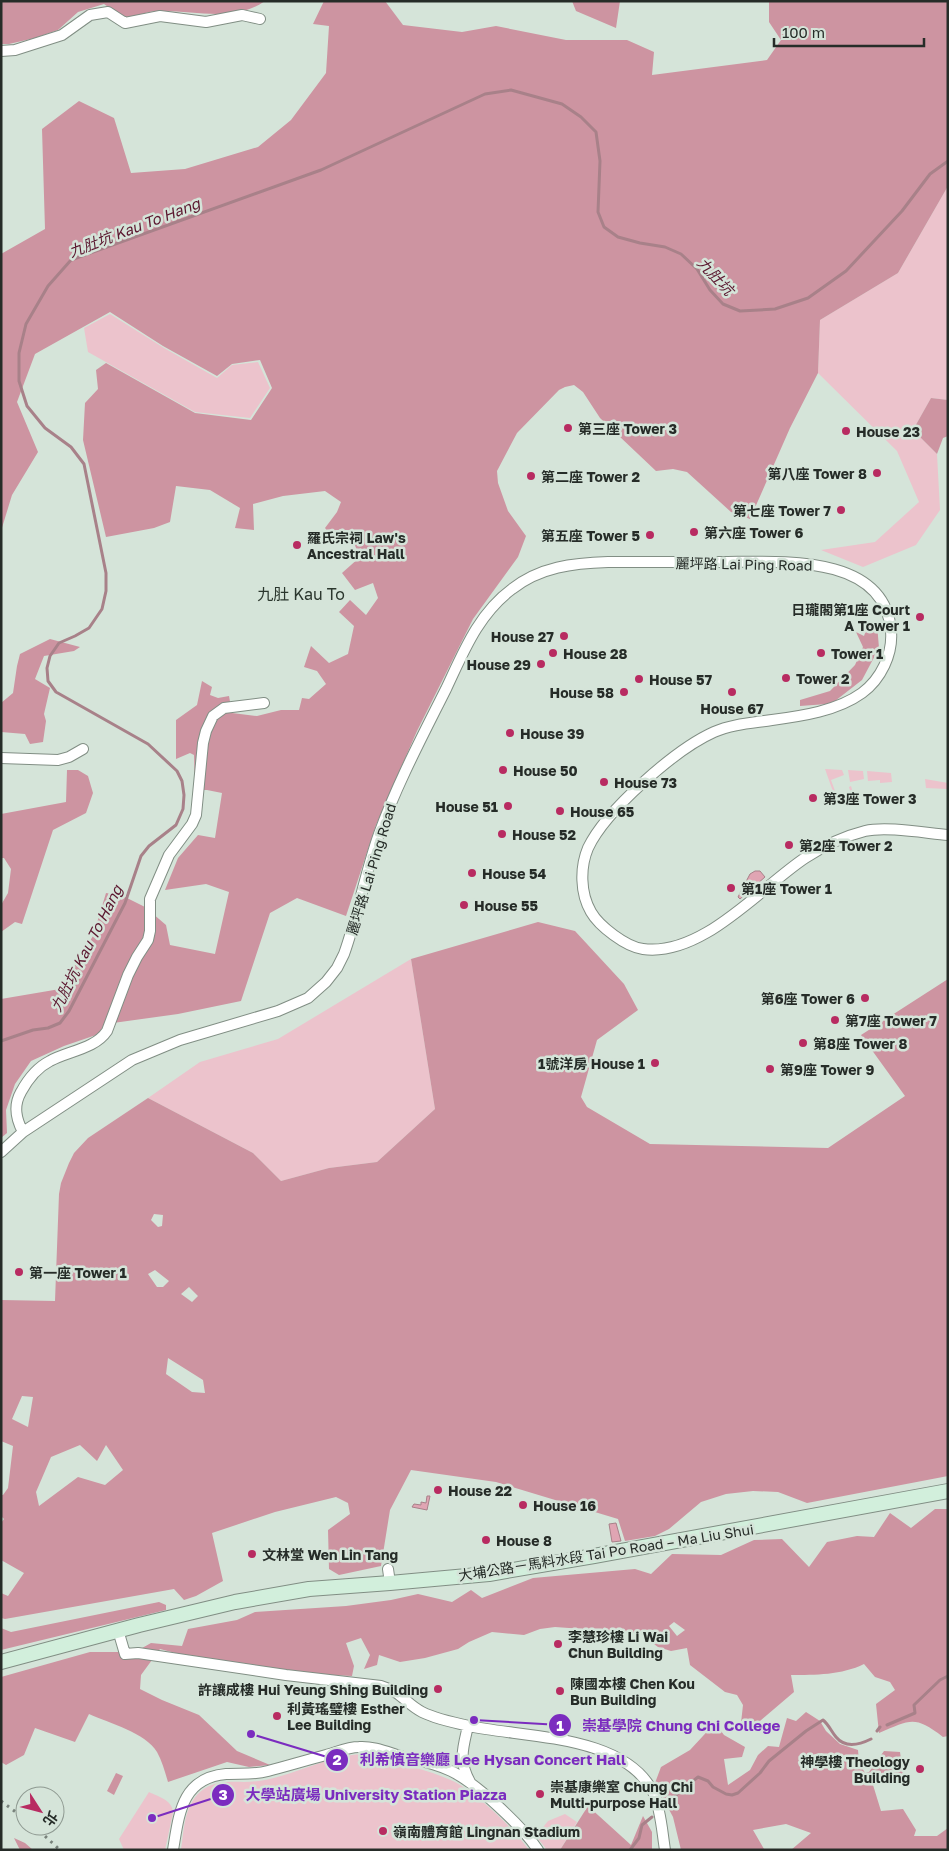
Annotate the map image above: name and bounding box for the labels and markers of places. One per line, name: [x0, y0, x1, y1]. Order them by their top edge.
place label: 第三座 Tower 3: [578, 420, 677, 437]
marker: 第三座 Tower 3: [562, 422, 574, 434]
place label: House 23: [856, 423, 920, 440]
marker: House 23: [840, 425, 852, 437]
place label: 第八座 Tower 8: [767, 465, 867, 482]
marker: 第八座 Tower 8: [871, 467, 883, 479]
place label: 第二座 Tower 2: [541, 468, 641, 485]
marker: 第二座 Tower 2: [525, 470, 537, 482]
place label: 第七座 Tower 7: [733, 502, 831, 519]
marker: 第七座 Tower 7: [835, 504, 847, 516]
place label: 第六座 Tower 6: [704, 524, 804, 541]
marker: 第六座 Tower 6: [688, 526, 700, 538]
place label: 第五座 Tower 5: [541, 527, 640, 544]
place label: 羅氏宗祠 Law's Ancestral Hall: [307, 529, 406, 562]
marker: 第五座 Tower 5: [644, 529, 656, 541]
marker: 羅氏宗祠 Law's Ancestral Hall: [291, 539, 303, 551]
place label: 日瓏閣第1座 Court A Tower 1: [791, 601, 910, 634]
marker: 日瓏閣第1座 Court A Tower 1: [914, 611, 926, 623]
place label: House 27: [491, 628, 554, 645]
marker: House 27: [558, 630, 570, 642]
place label: House 28: [563, 645, 628, 662]
place label: Tower 1: [831, 645, 883, 662]
marker: House 28: [547, 647, 559, 659]
marker: Tower 1: [815, 647, 827, 659]
place label: House 29: [467, 656, 531, 673]
marker: House 29: [535, 658, 547, 670]
place label: Tower 2: [796, 670, 850, 687]
place label: House 57: [649, 671, 713, 688]
marker: Tower 2: [780, 672, 792, 684]
marker: House 57: [633, 673, 645, 685]
place label: House 58: [550, 684, 614, 701]
marker: House 58: [618, 686, 630, 698]
marker: House 67: [726, 686, 738, 698]
place label: House 67: [700, 700, 764, 717]
place label: House 39: [520, 725, 585, 742]
marker: House 39: [504, 727, 516, 739]
place label: House 50: [513, 762, 578, 779]
marker: House 50: [497, 764, 509, 776]
place label: House 73: [614, 774, 677, 791]
marker: House 73: [598, 776, 610, 788]
place label: 第3座 Tower 3: [823, 790, 917, 807]
marker: 第3座 Tower 3: [807, 792, 819, 804]
place label: House 51: [435, 798, 498, 815]
marker: House 51: [502, 800, 514, 812]
place label: House 65: [570, 803, 635, 820]
marker: House 65: [554, 805, 566, 817]
place label: House 52: [512, 826, 577, 843]
marker: House 52: [496, 828, 508, 840]
place label: 第2座 Tower 2: [799, 837, 893, 854]
marker: 第2座 Tower 2: [783, 839, 795, 851]
place label: House 54: [482, 865, 547, 882]
marker: House 54: [466, 867, 478, 879]
place label: 第1座 Tower 1: [741, 880, 832, 897]
marker: 第1座 Tower 1: [725, 882, 737, 894]
place label: House 55: [474, 897, 539, 914]
marker: House 55: [458, 899, 470, 911]
place label: 第6座 Tower 6: [761, 990, 855, 1007]
marker: 第6座 Tower 6: [859, 992, 871, 1004]
place label: 第7座 Tower 7: [845, 1012, 937, 1029]
marker: 第7座 Tower 7: [829, 1014, 841, 1026]
place label: 第8座 Tower 8: [813, 1035, 908, 1052]
marker: 第8座 Tower 8: [797, 1037, 809, 1049]
place label: 1號洋房 House 1: [538, 1055, 645, 1072]
marker: 1號洋房 House 1: [649, 1057, 661, 1069]
place label: 第9座 Tower 9: [780, 1061, 874, 1078]
marker: 第9座 Tower 9: [764, 1063, 776, 1075]
place label: 第一座 Tower 1: [29, 1264, 127, 1281]
marker: 第一座 Tower 1: [13, 1266, 25, 1278]
place label: House 22: [448, 1482, 513, 1499]
marker: House 22: [432, 1484, 444, 1496]
place label: House 16: [533, 1497, 596, 1514]
marker: House 16: [517, 1499, 529, 1511]
place label: House 8: [496, 1532, 552, 1549]
marker: House 8: [480, 1534, 492, 1546]
place label: 文林堂 Wen Lin Tang: [262, 1546, 398, 1563]
marker: 文林堂 Wen Lin Tang: [246, 1548, 258, 1560]
place label: 李慧珍樓 Li Wai Chun Building: [568, 1628, 668, 1661]
marker: 李慧珍樓 Li Wai Chun Building: [552, 1638, 564, 1650]
place label: 陳國本樓 Chen Kou Bun Building: [570, 1675, 695, 1708]
place label: 許讓成樓 Hui Yeung Shing Building: [198, 1681, 428, 1698]
marker: 許讓成樓 Hui Yeung Shing Building: [432, 1683, 444, 1695]
marker: 陳國本樓 Chen Kou Bun Building: [554, 1685, 566, 1697]
place label: 利黃瑤璧樓 Esther Lee Building: [287, 1700, 405, 1733]
marker: 利黃瑤璧樓 Esther Lee Building: [271, 1710, 283, 1722]
callout: 崇基學院 Chung Chi College: [547, 1710, 791, 1740]
callout: 利希慎音樂廳 Lee Hysan Concert Hall: [325, 1745, 636, 1775]
place label: 神學樓 Theology Building: [800, 1753, 911, 1786]
marker: 神學樓 Theology Building: [914, 1763, 926, 1775]
place label: 崇基康樂室 Chung Chi Multi-purpose Hall: [550, 1778, 693, 1811]
callout: 大學站廣場 University Station Piazza: [210, 1780, 516, 1810]
marker: 崇基康樂室 Chung Chi Multi-purpose Hall: [534, 1788, 546, 1800]
place label: 嶺南體育館 Lingnan Stadium: [393, 1823, 580, 1840]
marker: 嶺南體育館 Lingnan Stadium: [377, 1825, 389, 1837]

